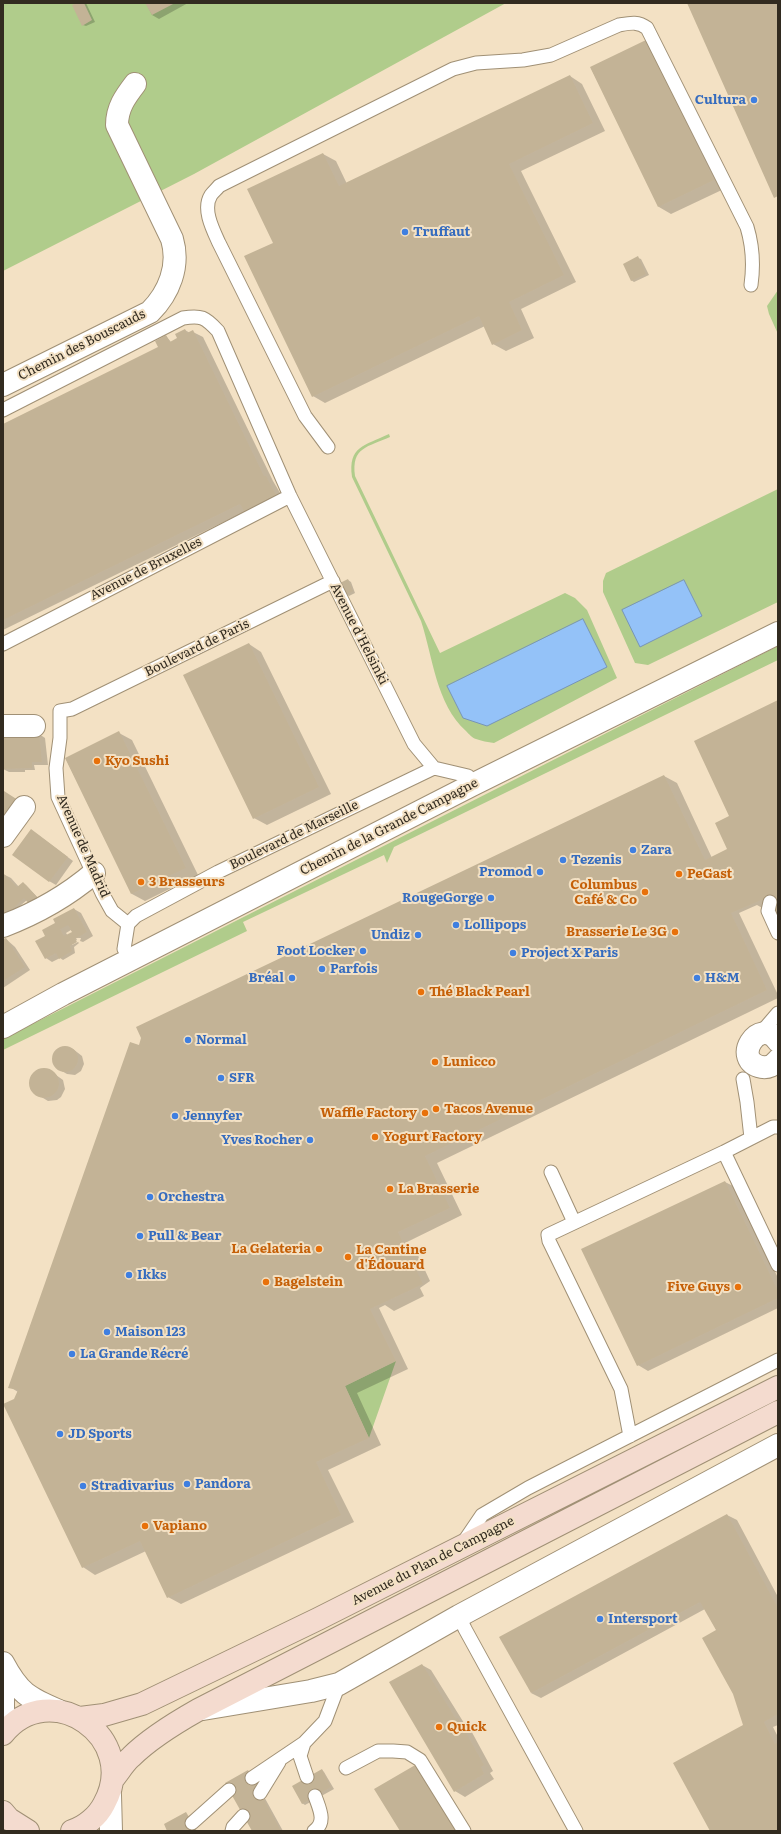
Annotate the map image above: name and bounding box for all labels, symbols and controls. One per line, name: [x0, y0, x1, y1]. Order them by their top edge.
place label: Cultura: [695, 92, 746, 108]
marker: Cultura: [749, 95, 759, 105]
place label: Truffaut: [413, 224, 470, 240]
marker: Truffaut: [400, 227, 410, 237]
street label: Chemin des Bouscauds: [16, 306, 148, 384]
street label: Avenue de Bruxelles: [88, 534, 204, 604]
street label: Avenue d'Helsinki: [327, 581, 391, 687]
street label: Boulevard de Paris: [142, 616, 252, 680]
place label: Kyo Sushi: [105, 753, 169, 769]
marker: Kyo Sushi: [92, 756, 102, 766]
street label: Chemin de la Grande Campagne: [297, 775, 481, 879]
street label: Avenue de Madrid: [53, 792, 113, 900]
street label: Boulevard de Marseille: [227, 797, 361, 873]
place label: Zara: [641, 842, 672, 858]
marker: Zara: [628, 845, 638, 855]
place label: Tezenis: [571, 852, 622, 868]
marker: Tezenis: [558, 855, 568, 865]
place label: Promod: [479, 864, 532, 880]
place label: PeGast: [687, 866, 732, 882]
marker: Promod: [535, 867, 545, 877]
marker: PeGast: [674, 869, 684, 879]
place label: 3 Brasseurs: [149, 874, 225, 890]
marker: 3 Brasseurs: [136, 877, 146, 887]
place label: Columbus Café & Co: [570, 877, 637, 908]
marker: Columbus Café & Co: [640, 887, 650, 897]
place label: RougeGorge: [402, 890, 483, 906]
marker: RougeGorge: [486, 893, 496, 903]
place label: Lollipops: [464, 917, 526, 933]
marker: Lollipops: [451, 920, 461, 930]
place label: Brasserie Le 3G: [566, 924, 667, 940]
place label: Undiz: [371, 927, 410, 943]
marker: Brasserie Le 3G: [670, 927, 680, 937]
marker: Undiz: [413, 930, 423, 940]
place label: Foot Locker: [277, 943, 355, 959]
place label: Project X Paris: [521, 945, 618, 961]
marker: Foot Locker: [358, 946, 368, 956]
marker: Project X Paris: [508, 948, 518, 958]
place label: Parfois: [330, 961, 378, 977]
marker: Parfois: [317, 964, 327, 974]
place label: Bréal: [249, 970, 284, 986]
place label: H&M: [705, 970, 740, 986]
marker: Bréal: [287, 973, 297, 983]
marker: H&M: [692, 973, 702, 983]
place label: Thé Black Pearl: [429, 984, 530, 1000]
marker: Thé Black Pearl: [416, 987, 426, 997]
place label: Normal: [196, 1032, 247, 1048]
marker: Normal: [183, 1035, 193, 1045]
place label: Lunicco: [443, 1054, 496, 1070]
marker: Lunicco: [430, 1057, 440, 1067]
place label: SFR: [229, 1070, 255, 1086]
marker: SFR: [216, 1073, 226, 1083]
place label: Tacos Avenue: [444, 1101, 533, 1117]
marker: Tacos Avenue: [431, 1104, 441, 1114]
place label: Waffle Factory: [320, 1105, 417, 1121]
place label: Jennyfer: [183, 1108, 242, 1124]
marker: Waffle Factory: [420, 1108, 430, 1118]
marker: Jennyfer: [170, 1111, 180, 1121]
place label: Yogurt Factory: [383, 1129, 482, 1145]
place label: Yves Rocher: [221, 1132, 302, 1148]
marker: Yogurt Factory: [370, 1132, 380, 1142]
marker: Yves Rocher: [305, 1135, 315, 1145]
place label: La Brasserie: [398, 1181, 479, 1197]
marker: La Brasserie: [385, 1184, 395, 1194]
place label: Orchestra: [158, 1189, 225, 1205]
marker: Orchestra: [145, 1192, 155, 1202]
place label: Pull & Bear: [148, 1228, 222, 1244]
marker: Pull & Bear: [135, 1231, 145, 1241]
place label: La Gelateria: [231, 1241, 311, 1257]
place label: La Cantine d'Édouard: [356, 1242, 427, 1273]
marker: La Gelateria: [314, 1244, 324, 1254]
marker: La Cantine d'Édouard: [343, 1252, 353, 1262]
place label: Ikks: [137, 1267, 166, 1283]
marker: Ikks: [124, 1270, 134, 1280]
place label: Bagelstein: [274, 1274, 343, 1290]
marker: Bagelstein: [261, 1277, 271, 1287]
place label: Five Guys: [667, 1279, 730, 1295]
marker: Five Guys: [733, 1282, 743, 1292]
place label: Maison 123: [115, 1324, 186, 1340]
marker: Maison 123: [102, 1327, 112, 1337]
place label: La Grande Récré: [80, 1346, 188, 1362]
marker: La Grande Récré: [67, 1349, 77, 1359]
place label: JD Sports: [68, 1426, 132, 1442]
marker: JD Sports: [55, 1429, 65, 1439]
place label: Pandora: [195, 1476, 251, 1492]
place label: Stradivarius: [91, 1478, 174, 1494]
marker: Pandora: [182, 1479, 192, 1489]
marker: Stradivarius: [78, 1481, 88, 1491]
street label: Avenue du Plan de Campagne: [349, 1513, 517, 1609]
place label: Vapiano: [153, 1518, 207, 1534]
marker: Vapiano: [140, 1521, 150, 1531]
place label: Intersport: [608, 1611, 678, 1627]
marker: Intersport: [595, 1614, 605, 1624]
place label: Quick: [447, 1719, 486, 1735]
marker: Quick: [434, 1722, 444, 1732]

